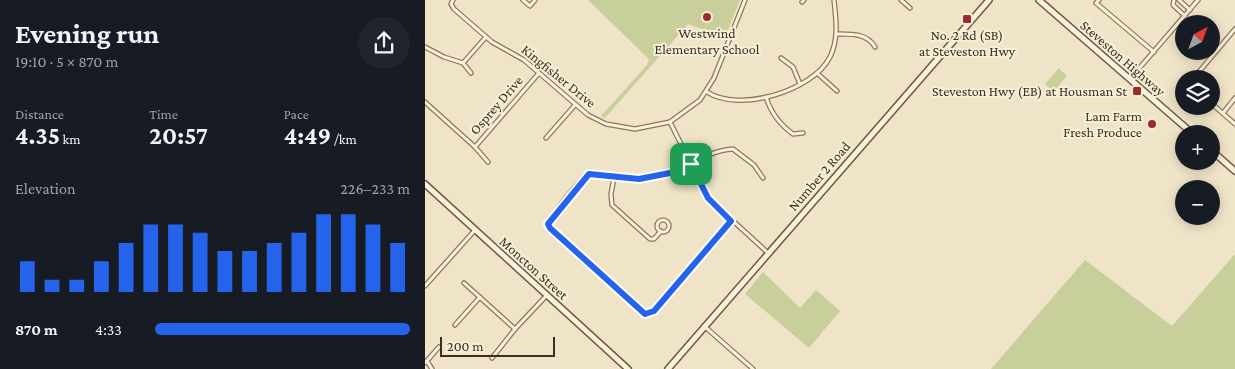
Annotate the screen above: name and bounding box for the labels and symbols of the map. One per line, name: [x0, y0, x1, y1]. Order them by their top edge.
marker: Westwind Elementary School: [701, 11, 713, 23]
marker: No. 2 Rd (SB) at Steveston Hwy: [961, 13, 973, 25]
north arrow: [1175, 15, 1220, 60]
street label: Steveston Highway: [1077, 17, 1169, 99]
place label: Westwind Elementary School: [655, 25, 760, 57]
place label: No. 2 Rd (SB) at Steveston Hwy: [919, 27, 1016, 59]
street label: Kingfisher Drive: [519, 41, 599, 111]
street label: Osprey Drive: [466, 72, 526, 138]
place label: Steveston Hwy (EB) at Housman St: [932, 83, 1127, 100]
marker: Steveston Hwy (EB) at Housman St: [1131, 85, 1143, 97]
place label: Lam Farm Fresh Produce: [1063, 108, 1142, 140]
marker: Lam Farm Fresh Produce: [1146, 118, 1158, 130]
street label: Number 2 Road: [785, 138, 854, 214]
pin: [670, 143, 712, 185]
street label: Moncton Street: [497, 233, 572, 303]
scale bar: [440, 334, 555, 357]

